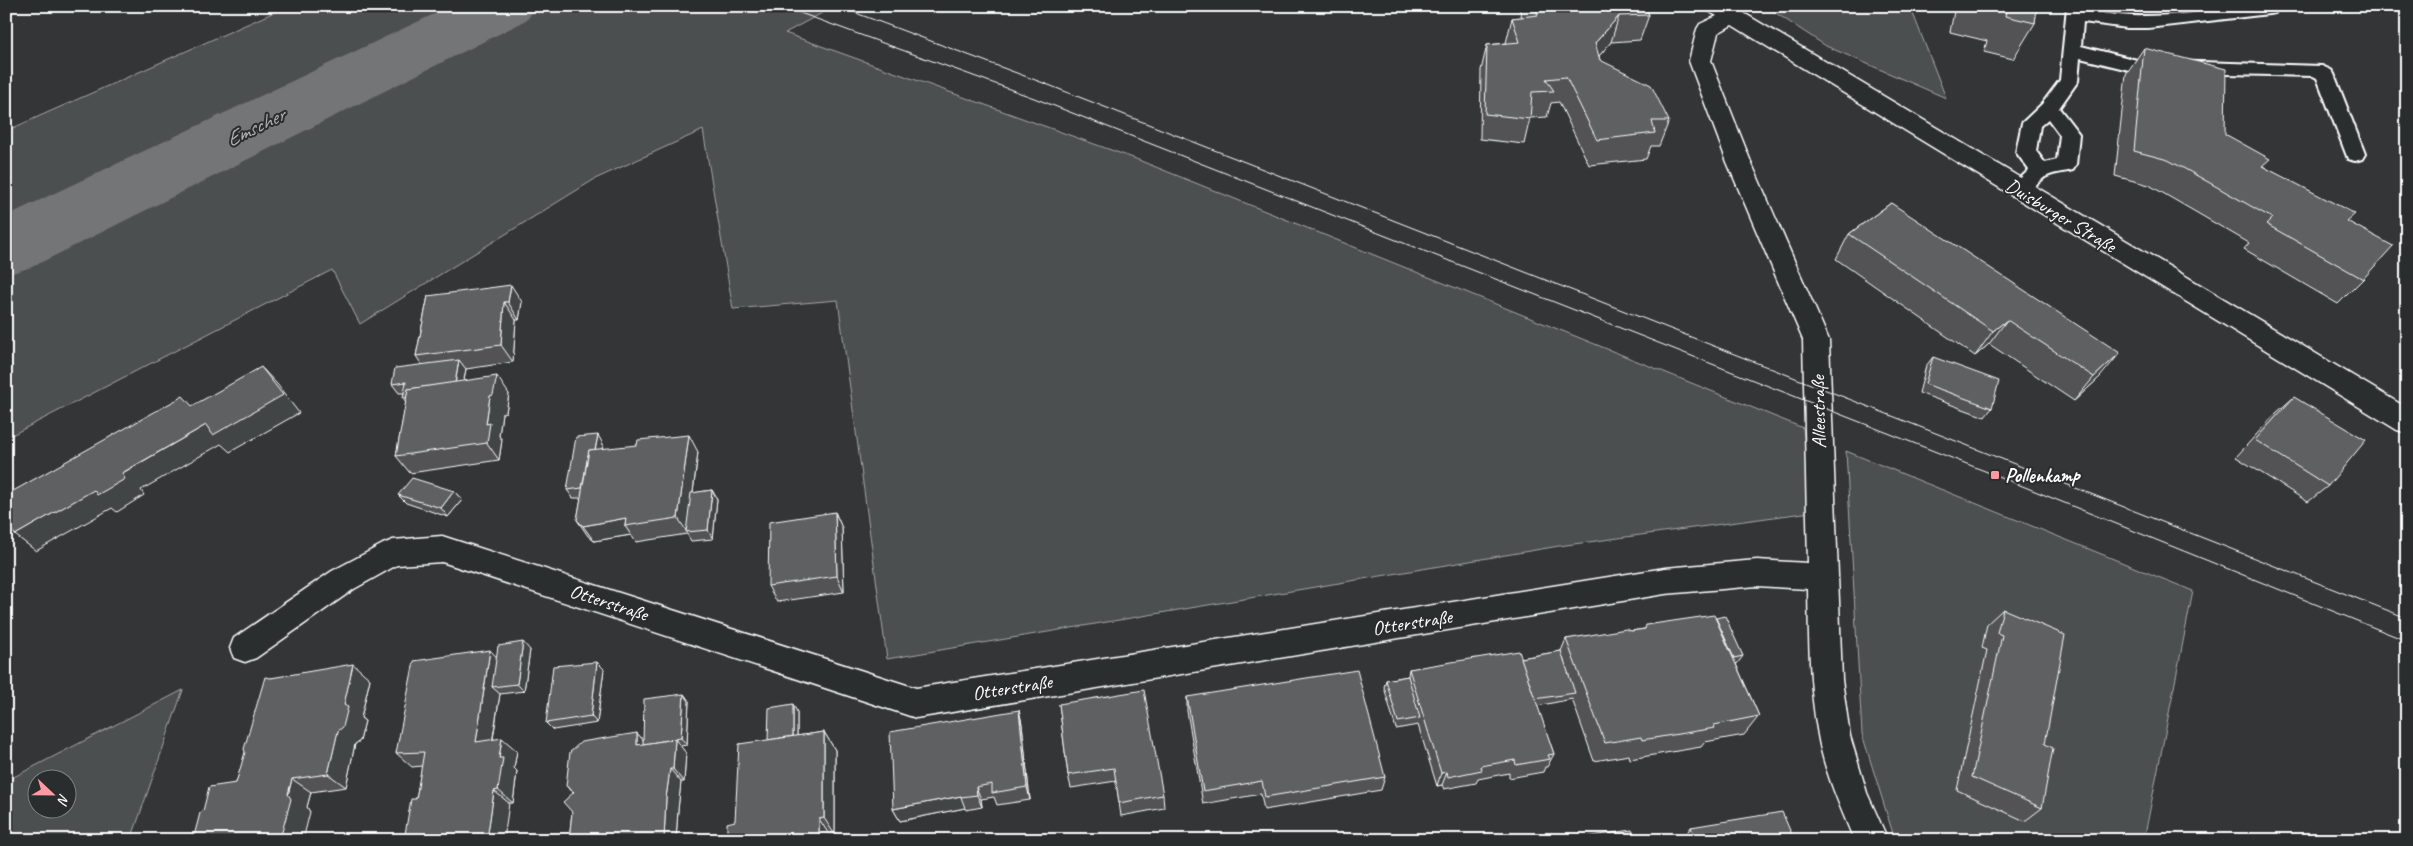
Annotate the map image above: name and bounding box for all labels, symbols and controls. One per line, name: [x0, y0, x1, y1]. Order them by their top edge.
water label: Emscher: [221, 100, 292, 152]
street label: Duisburger Straße: [2001, 173, 2122, 259]
street label: Alleestraße: [1805, 374, 1832, 449]
place label: Pollenkamp: [2005, 463, 2081, 488]
marker: Pollenkamp: [1989, 469, 2001, 481]
street label: Otterstraße: [567, 578, 652, 627]
street label: Otterstraße: [1370, 604, 1455, 641]
street label: Otterstraße: [970, 669, 1055, 706]
north arrow: [28, 768, 78, 818]
text: N: [53, 791, 73, 808]

